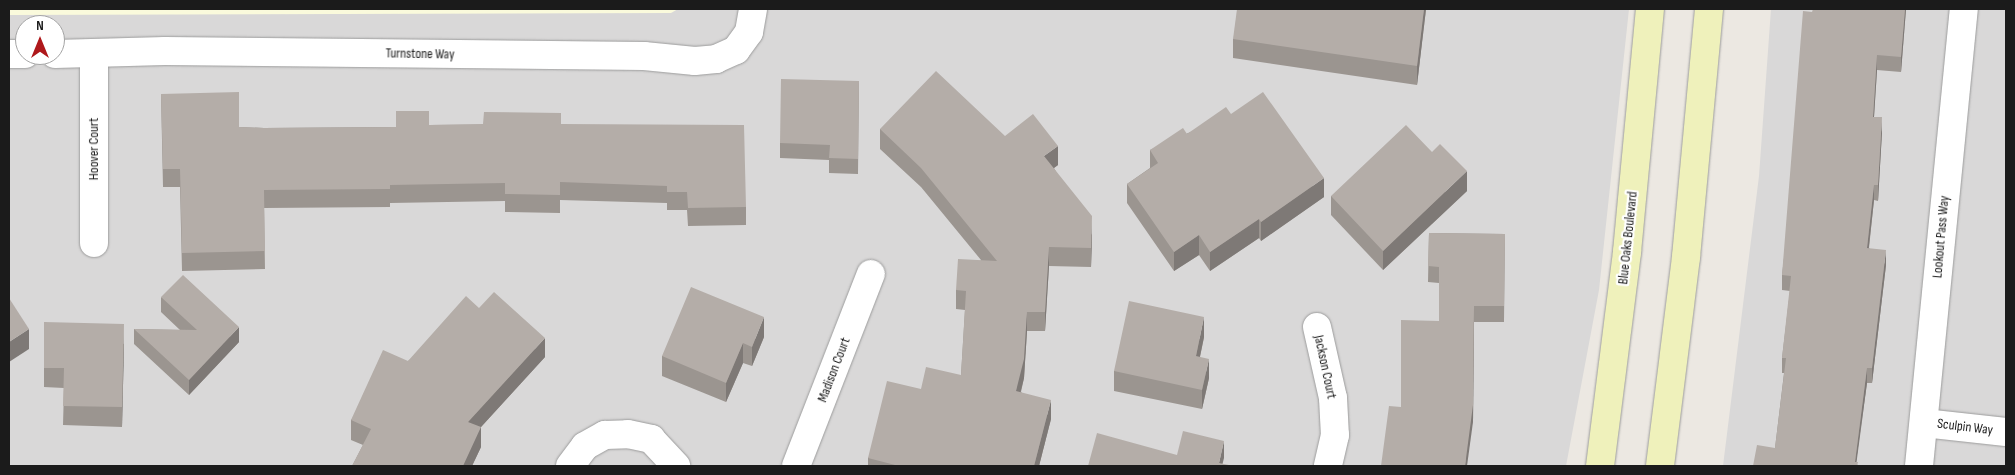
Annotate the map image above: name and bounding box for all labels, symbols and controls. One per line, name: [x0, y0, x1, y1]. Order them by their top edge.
north arrow: [15, 15, 65, 65]
text: N: [36, 17, 44, 34]
street label: Turnstone Way: [385, 45, 455, 63]
street label: Hoover Court: [86, 118, 102, 180]
street label: Blue Oaks Boulevard: [1615, 191, 1641, 285]
street label: Lookout Pass Way: [1929, 195, 1953, 279]
street label: Jackson Court: [1310, 334, 1340, 400]
street label: Madison Court: [814, 335, 854, 405]
street label: Sculpin Way: [1936, 415, 1994, 439]

